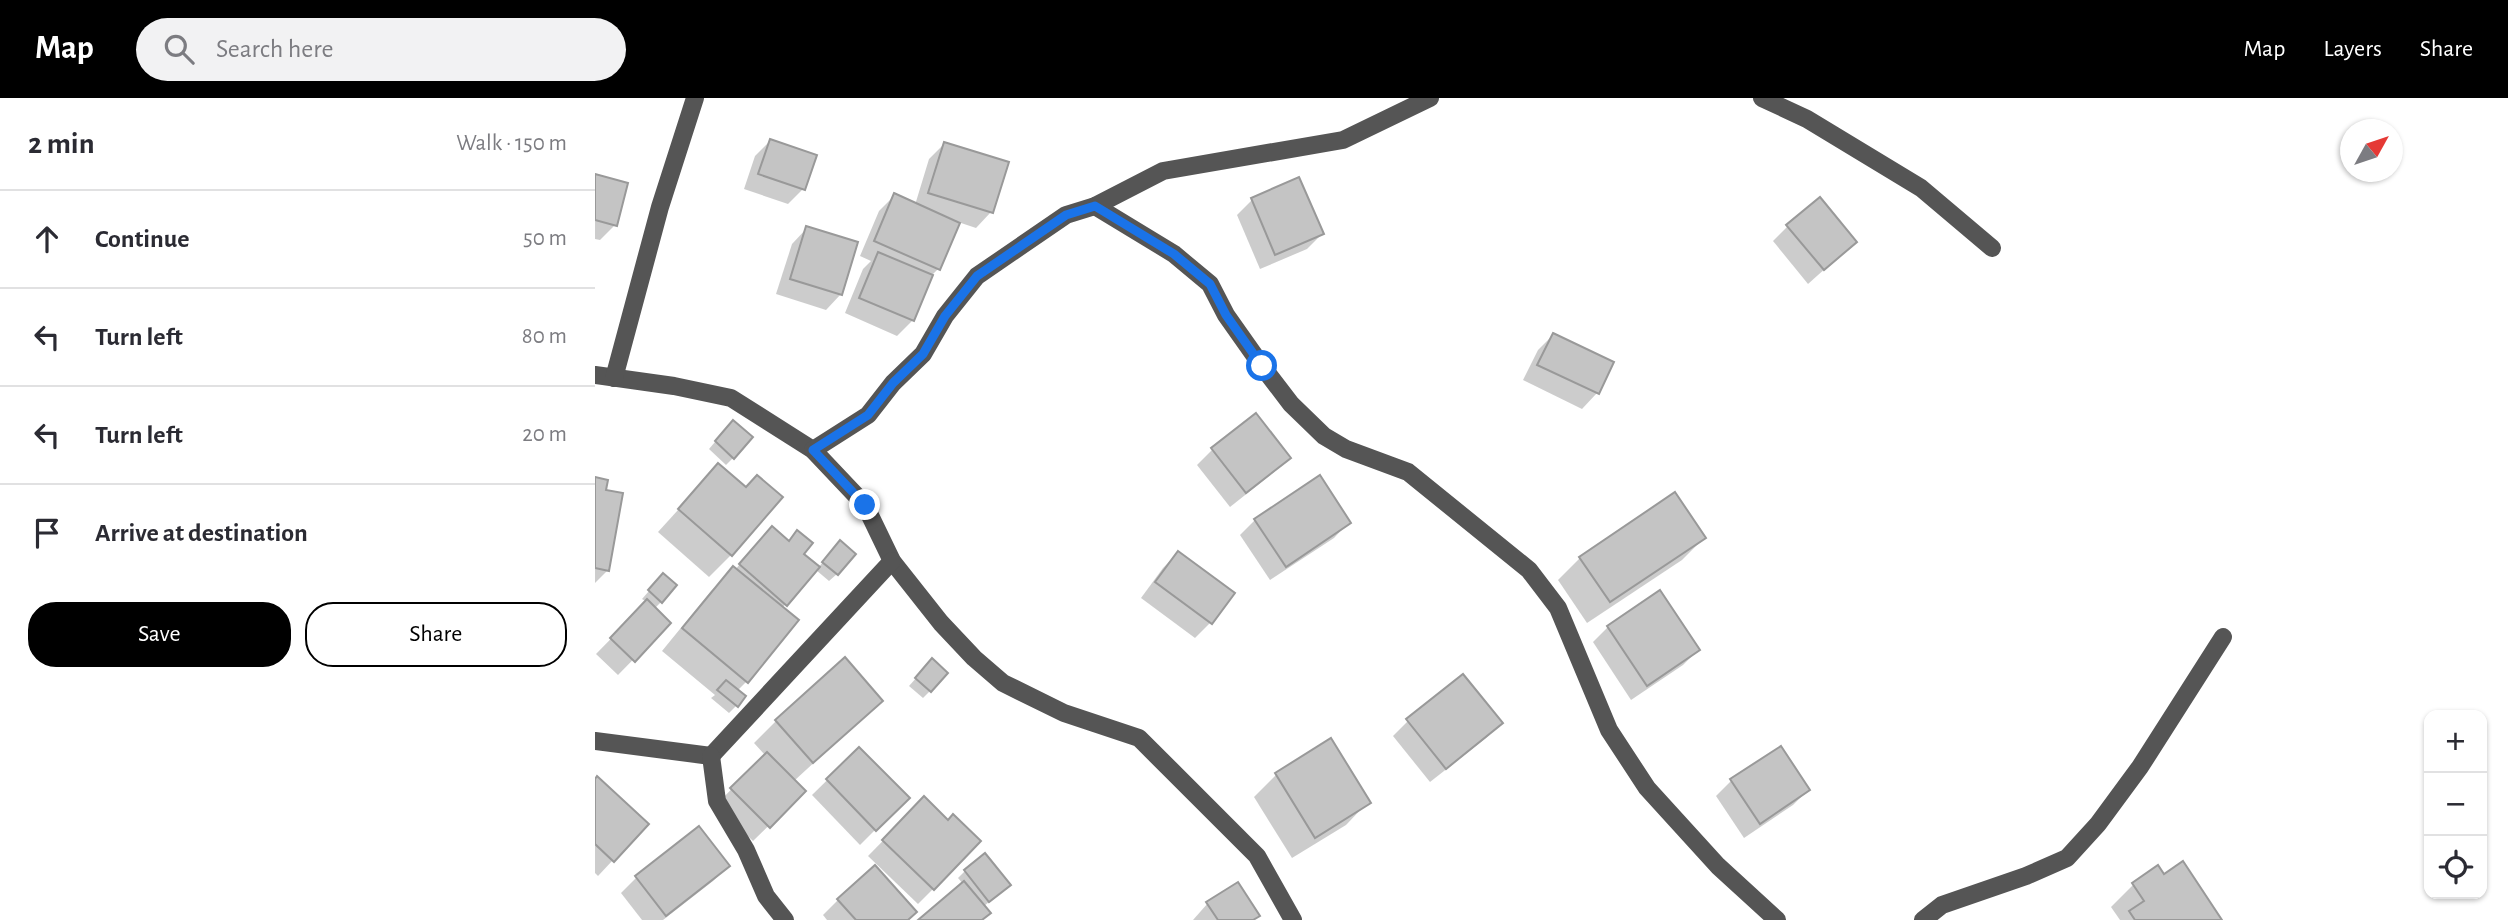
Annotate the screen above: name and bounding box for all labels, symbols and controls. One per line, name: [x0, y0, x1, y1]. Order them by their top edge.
search box: [136, 18, 626, 81]
icon: search: [160, 30, 198, 68]
text: Map: [35, 32, 94, 65]
text: Search here: [216, 36, 334, 62]
text: Map: [2243, 37, 2285, 61]
text: Layers: [2323, 37, 2382, 61]
text: Share: [2420, 37, 2473, 61]
north arrow: [2340, 119, 2403, 182]
text: 2 min: [28, 129, 95, 159]
text: Walk · 150 m: [456, 132, 567, 155]
icon: ahead: [28, 220, 66, 258]
text: Continue: [95, 226, 190, 252]
text: 50 m: [523, 227, 567, 250]
icon: left: [28, 318, 66, 356]
text: Turn left: [95, 324, 183, 350]
text: 80 m: [522, 325, 567, 348]
route start: [1246, 350, 1277, 381]
icon: left: [28, 416, 66, 454]
text: Turn left: [95, 422, 183, 448]
text: 20 m: [522, 423, 567, 446]
route end: [849, 489, 880, 520]
icon: arrive: [28, 514, 66, 552]
text: Arrive at destination: [95, 520, 308, 546]
button: Save: [28, 602, 291, 667]
button: Share: [305, 602, 567, 667]
map controls: [2424, 710, 2487, 899]
button: +: [2424, 710, 2487, 773]
button: −: [2424, 773, 2487, 836]
button: locate: [2424, 836, 2487, 899]

